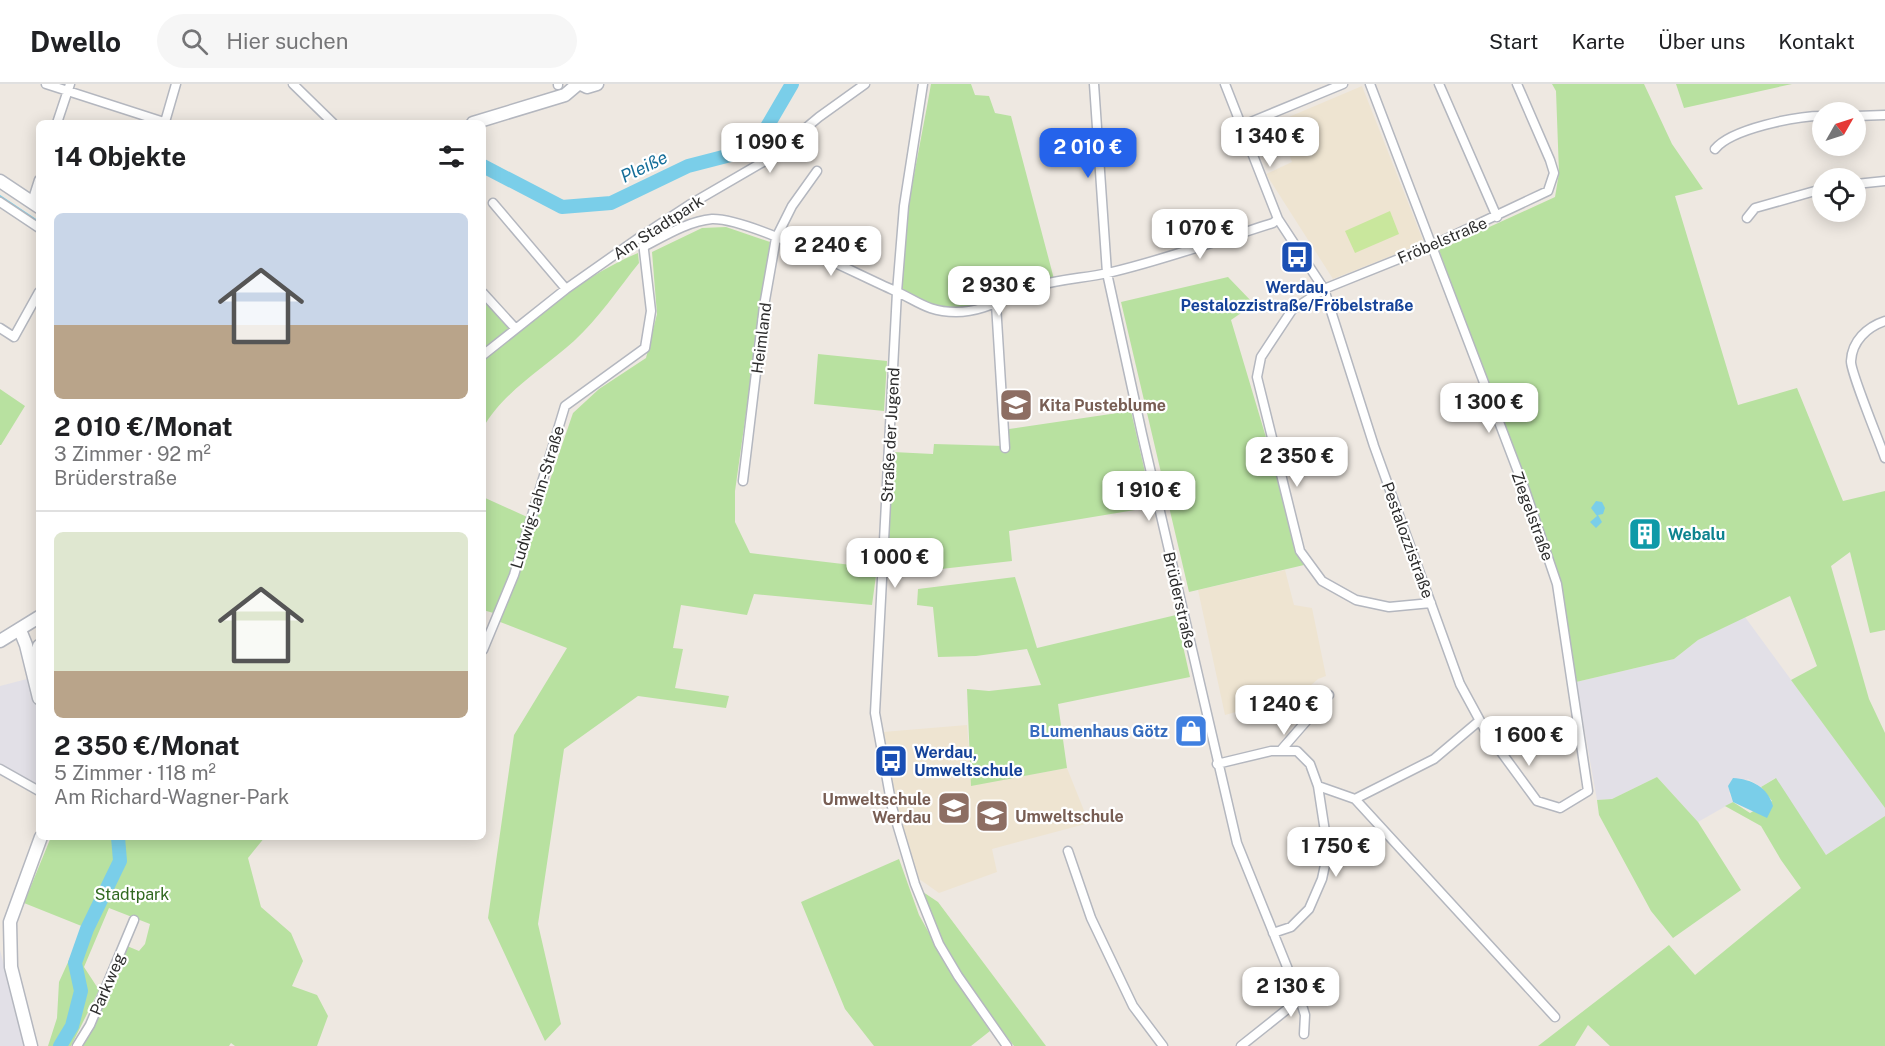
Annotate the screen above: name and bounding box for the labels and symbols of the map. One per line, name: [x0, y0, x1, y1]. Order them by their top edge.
north arrow: [1812, 102, 1866, 156]
pin: 1 340 €: [1215, 117, 1325, 168]
pin: 1 090 €: [715, 123, 825, 174]
pin: 2 010 €: [1033, 128, 1143, 179]
water label: Pleiße: [617, 146, 671, 187]
street label: Am Stadtpark: [610, 191, 707, 264]
pin: 1 070 €: [1145, 209, 1255, 260]
street label: Fröbelstraße: [1395, 213, 1490, 268]
pin: 2 240 €: [776, 226, 886, 277]
bus stop icon: Werdau, Pestalozzistraße/Fröbelstraße: [1279, 239, 1315, 275]
pin: 2 930 €: [944, 266, 1054, 317]
place label: Werdau, Pestalozzistraße/Fröbelstraße: [1181, 278, 1413, 315]
street label: Heimland: [748, 301, 775, 375]
street label: Straße der Jugend: [877, 367, 904, 503]
pin: 1 300 €: [1434, 383, 1544, 434]
school or university icon: Kita Pusteblume: [998, 387, 1034, 423]
place label: Kita Pusteblume: [1039, 396, 1166, 415]
street label: Ludwig-Jahn-Straße: [507, 423, 568, 571]
pin: 2 350 €: [1242, 437, 1352, 488]
street label: Ziegelstraße: [1508, 469, 1557, 563]
pin: 1 910 €: [1094, 471, 1204, 522]
street label: Pestalozzistraße: [1378, 479, 1437, 601]
building icon: Webalu: [1627, 516, 1663, 552]
place label: Webalu: [1668, 525, 1725, 544]
pin: 1 000 €: [840, 538, 950, 589]
street label: Brüderstraße: [1159, 550, 1200, 650]
pin: 1 240 €: [1229, 685, 1339, 736]
shop icon: BLumenhaus Götz: [1173, 713, 1209, 749]
pin: 1 600 €: [1474, 716, 1584, 767]
place label: BLumenhaus Götz: [1029, 722, 1168, 741]
bus stop icon: Werdau, Umweltschule: [873, 743, 909, 779]
place label: Werdau, Umweltschule: [914, 743, 1023, 780]
place label: Umweltschule Werdau: [822, 790, 931, 827]
school or university icon: Umweltschule Werdau: [936, 790, 972, 826]
school or university icon: Umweltschule: [974, 798, 1010, 834]
place label: Umweltschule: [1015, 807, 1124, 826]
pin: 1 750 €: [1281, 827, 1391, 878]
park label: Stadtpark: [95, 885, 169, 904]
street label: Parkweg: [86, 950, 129, 1018]
pin: 2 130 €: [1236, 967, 1346, 1018]

